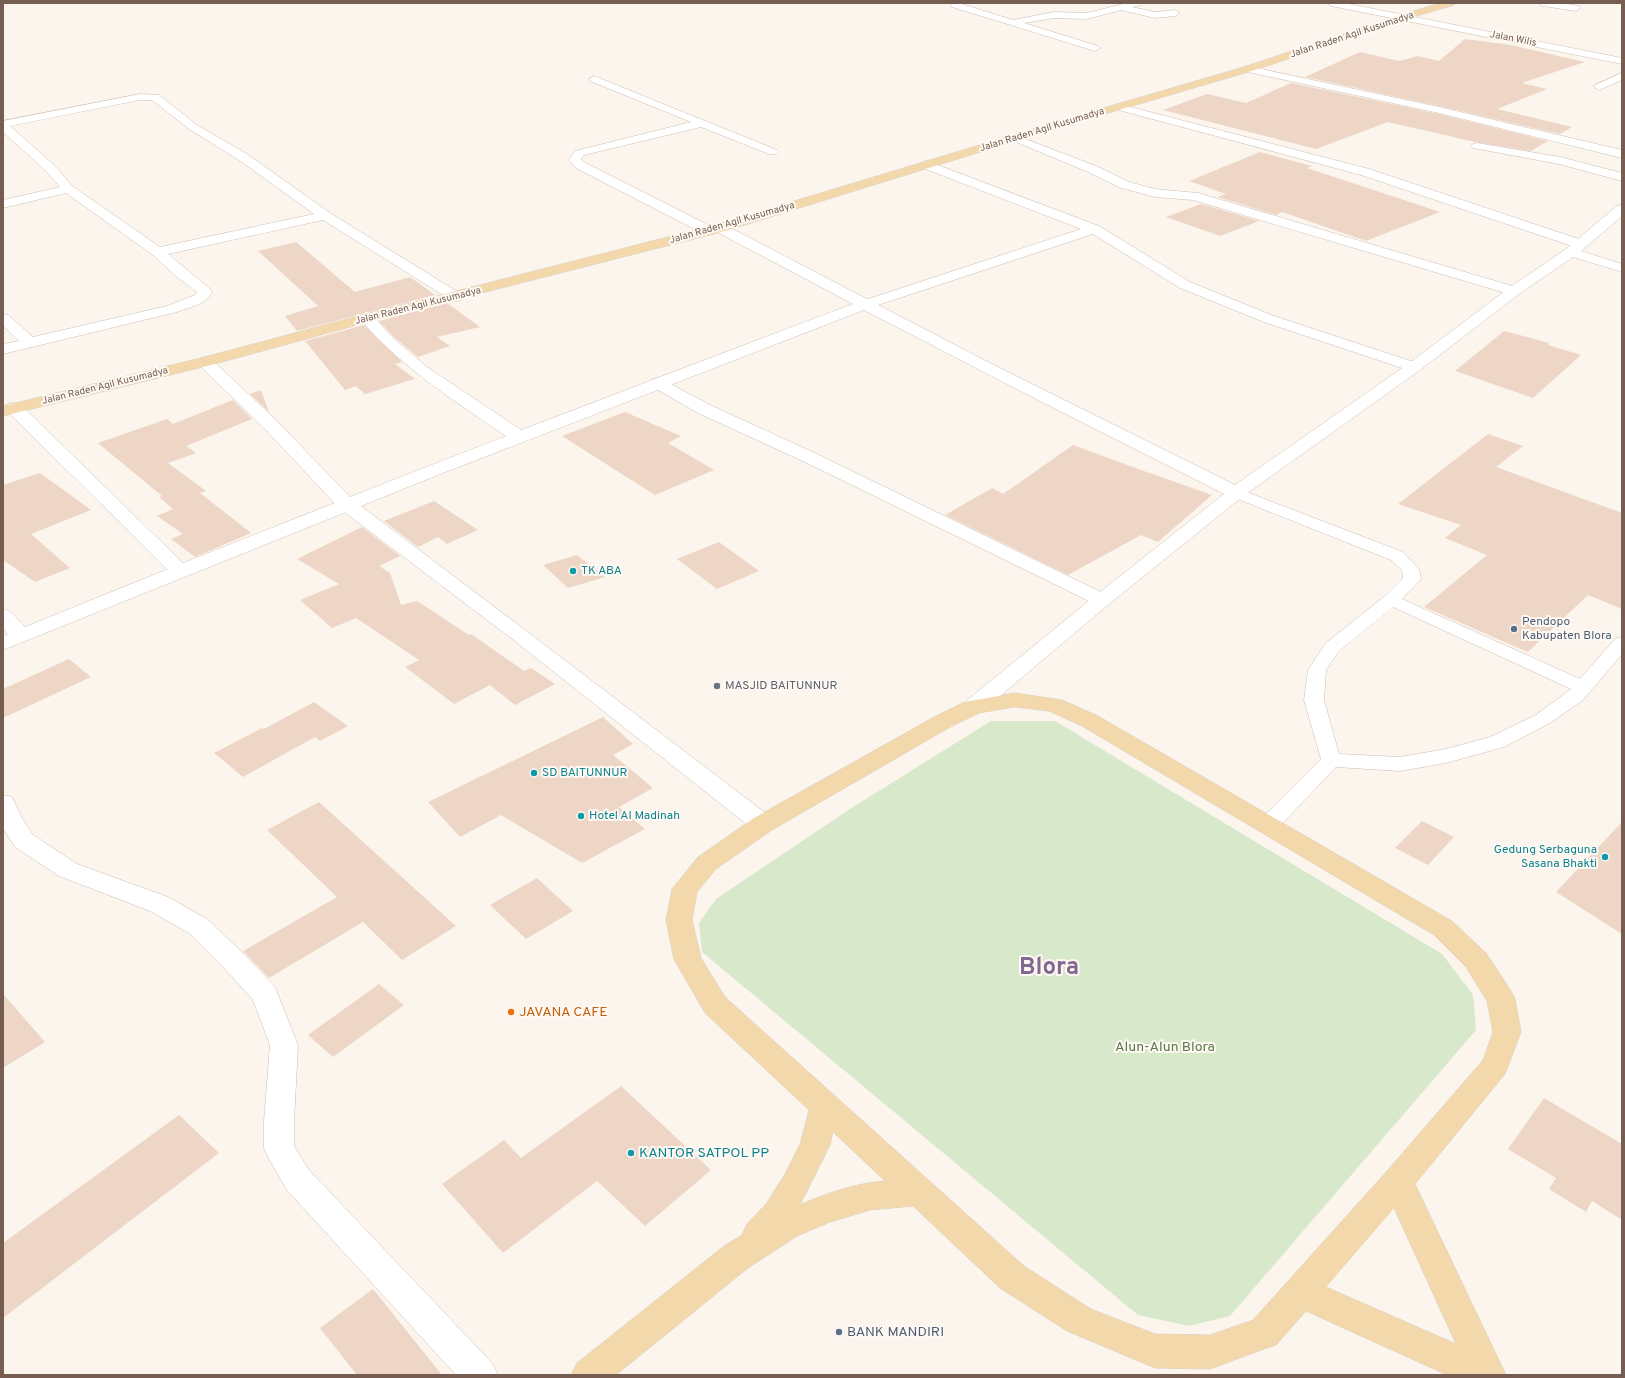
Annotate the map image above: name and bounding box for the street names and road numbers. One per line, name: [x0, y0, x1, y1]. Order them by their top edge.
street label: Jalan Raden Agil Kusumadya: [1288, 9, 1416, 61]
street label: Jalan Wilis: [1489, 28, 1538, 50]
street label: Jalan Raden Agil Kusumadya: [978, 105, 1106, 155]
street label: Jalan Raden Agil Kusumadya: [668, 199, 796, 247]
street label: Jalan Raden Agil Kusumadya: [354, 284, 482, 328]
street label: Jalan Raden Agil Kusumadya: [41, 364, 169, 408]

